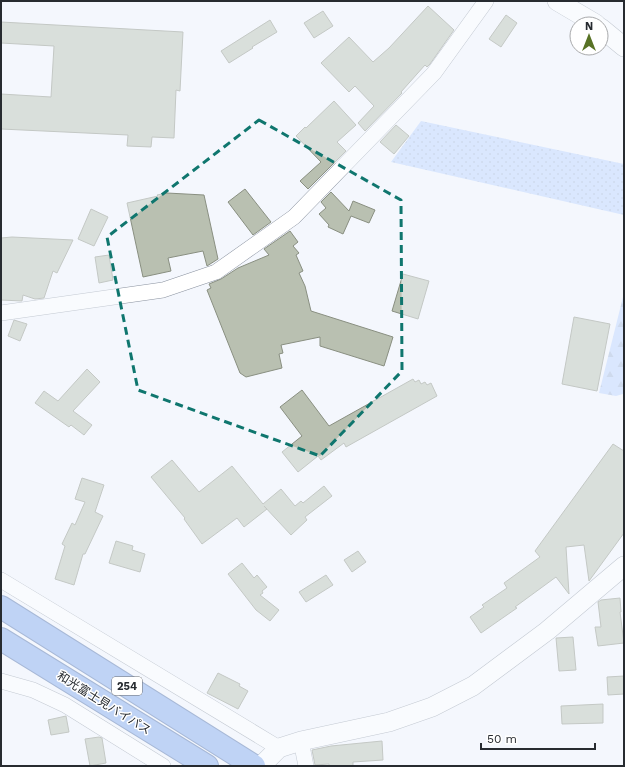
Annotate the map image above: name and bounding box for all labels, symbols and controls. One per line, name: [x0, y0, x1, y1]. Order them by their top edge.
north arrow: [569, 16, 609, 56]
text: N: [585, 20, 593, 33]
street label: 和光富士見バイパス: [55, 669, 153, 737]
road number: 254: [112, 677, 142, 695]
scale bar: [481, 725, 595, 751]
text: 50 m: [487, 732, 517, 746]

